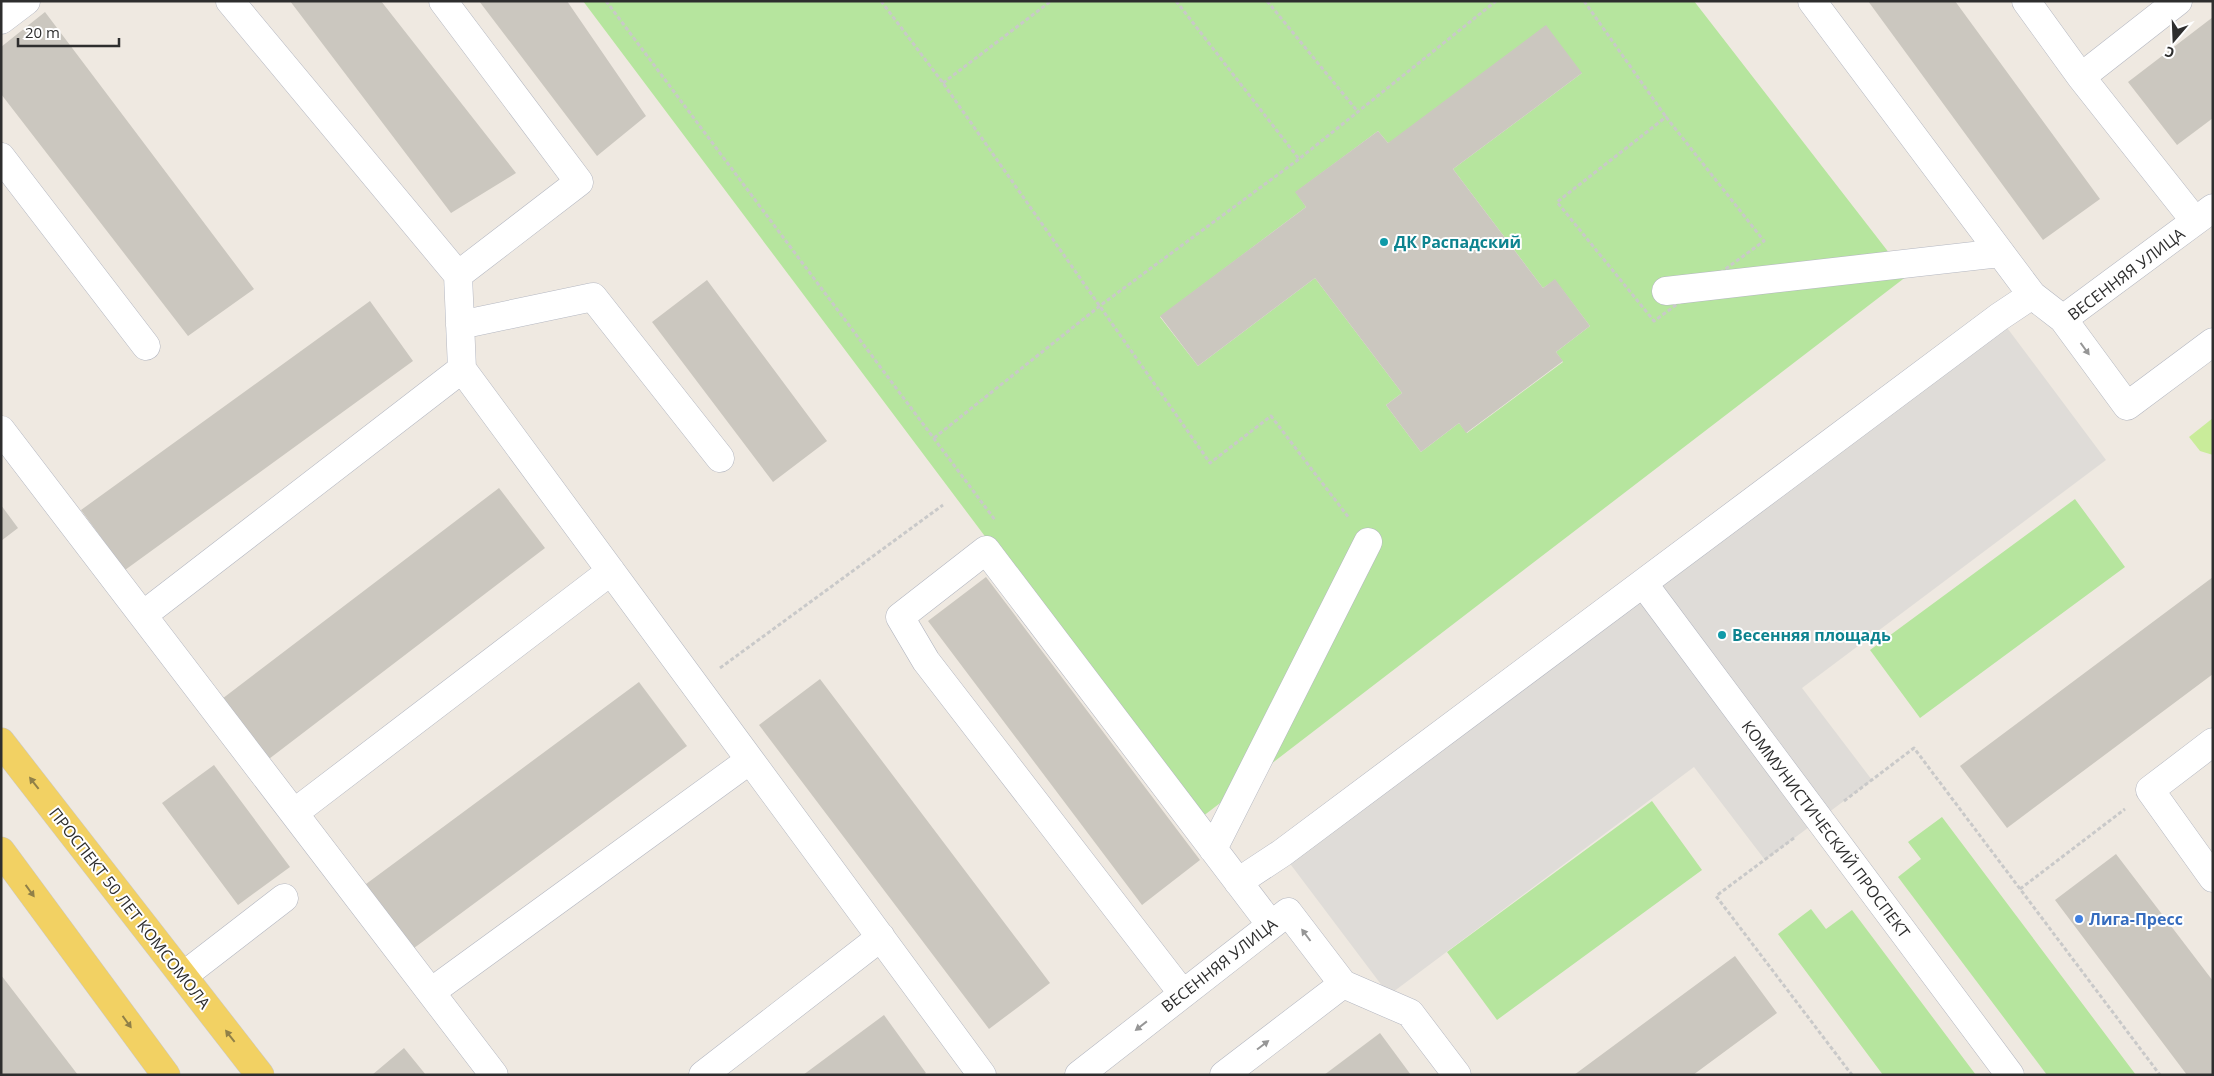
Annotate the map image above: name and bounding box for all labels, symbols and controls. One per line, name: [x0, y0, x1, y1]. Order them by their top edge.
scale bar: [18, 15, 119, 47]
north arrow: [2149, 15, 2199, 65]
text: 20 m: [25, 22, 60, 42]
text: С: [2162, 42, 2177, 63]
street label: ВЕСЕННЯЯ УЛИЦА: [2063, 222, 2190, 325]
place label: ДК Распадский: [1394, 231, 1521, 253]
marker: ДК Распадский: [1378, 236, 1390, 248]
one-way arrow: [2080, 342, 2091, 355]
place label: Весенняя площадь: [1732, 624, 1891, 646]
marker: Весенняя площадь: [1716, 629, 1728, 641]
street label: КОММУНИСТИЧЕСКИЙ ПРОСПЕКТ: [1737, 716, 1915, 942]
one-way arrow: [28, 777, 39, 790]
street label: ПРОСПЕКТ 50 ЛЕТ КОМСОМОЛА: [44, 803, 216, 1014]
one-way arrow: [25, 884, 35, 898]
place label: Лига-Пресс: [2089, 908, 2183, 930]
street label: ВЕСЕННЯЯ УЛИЦА: [1157, 912, 1282, 1017]
marker: Лига-Пресс: [2073, 913, 2085, 925]
one-way arrow: [1300, 929, 1311, 942]
one-way arrow: [121, 1015, 132, 1028]
one-way arrow: [1135, 1020, 1148, 1031]
one-way arrow: [224, 1030, 235, 1043]
one-way arrow: [1256, 1040, 1269, 1051]

